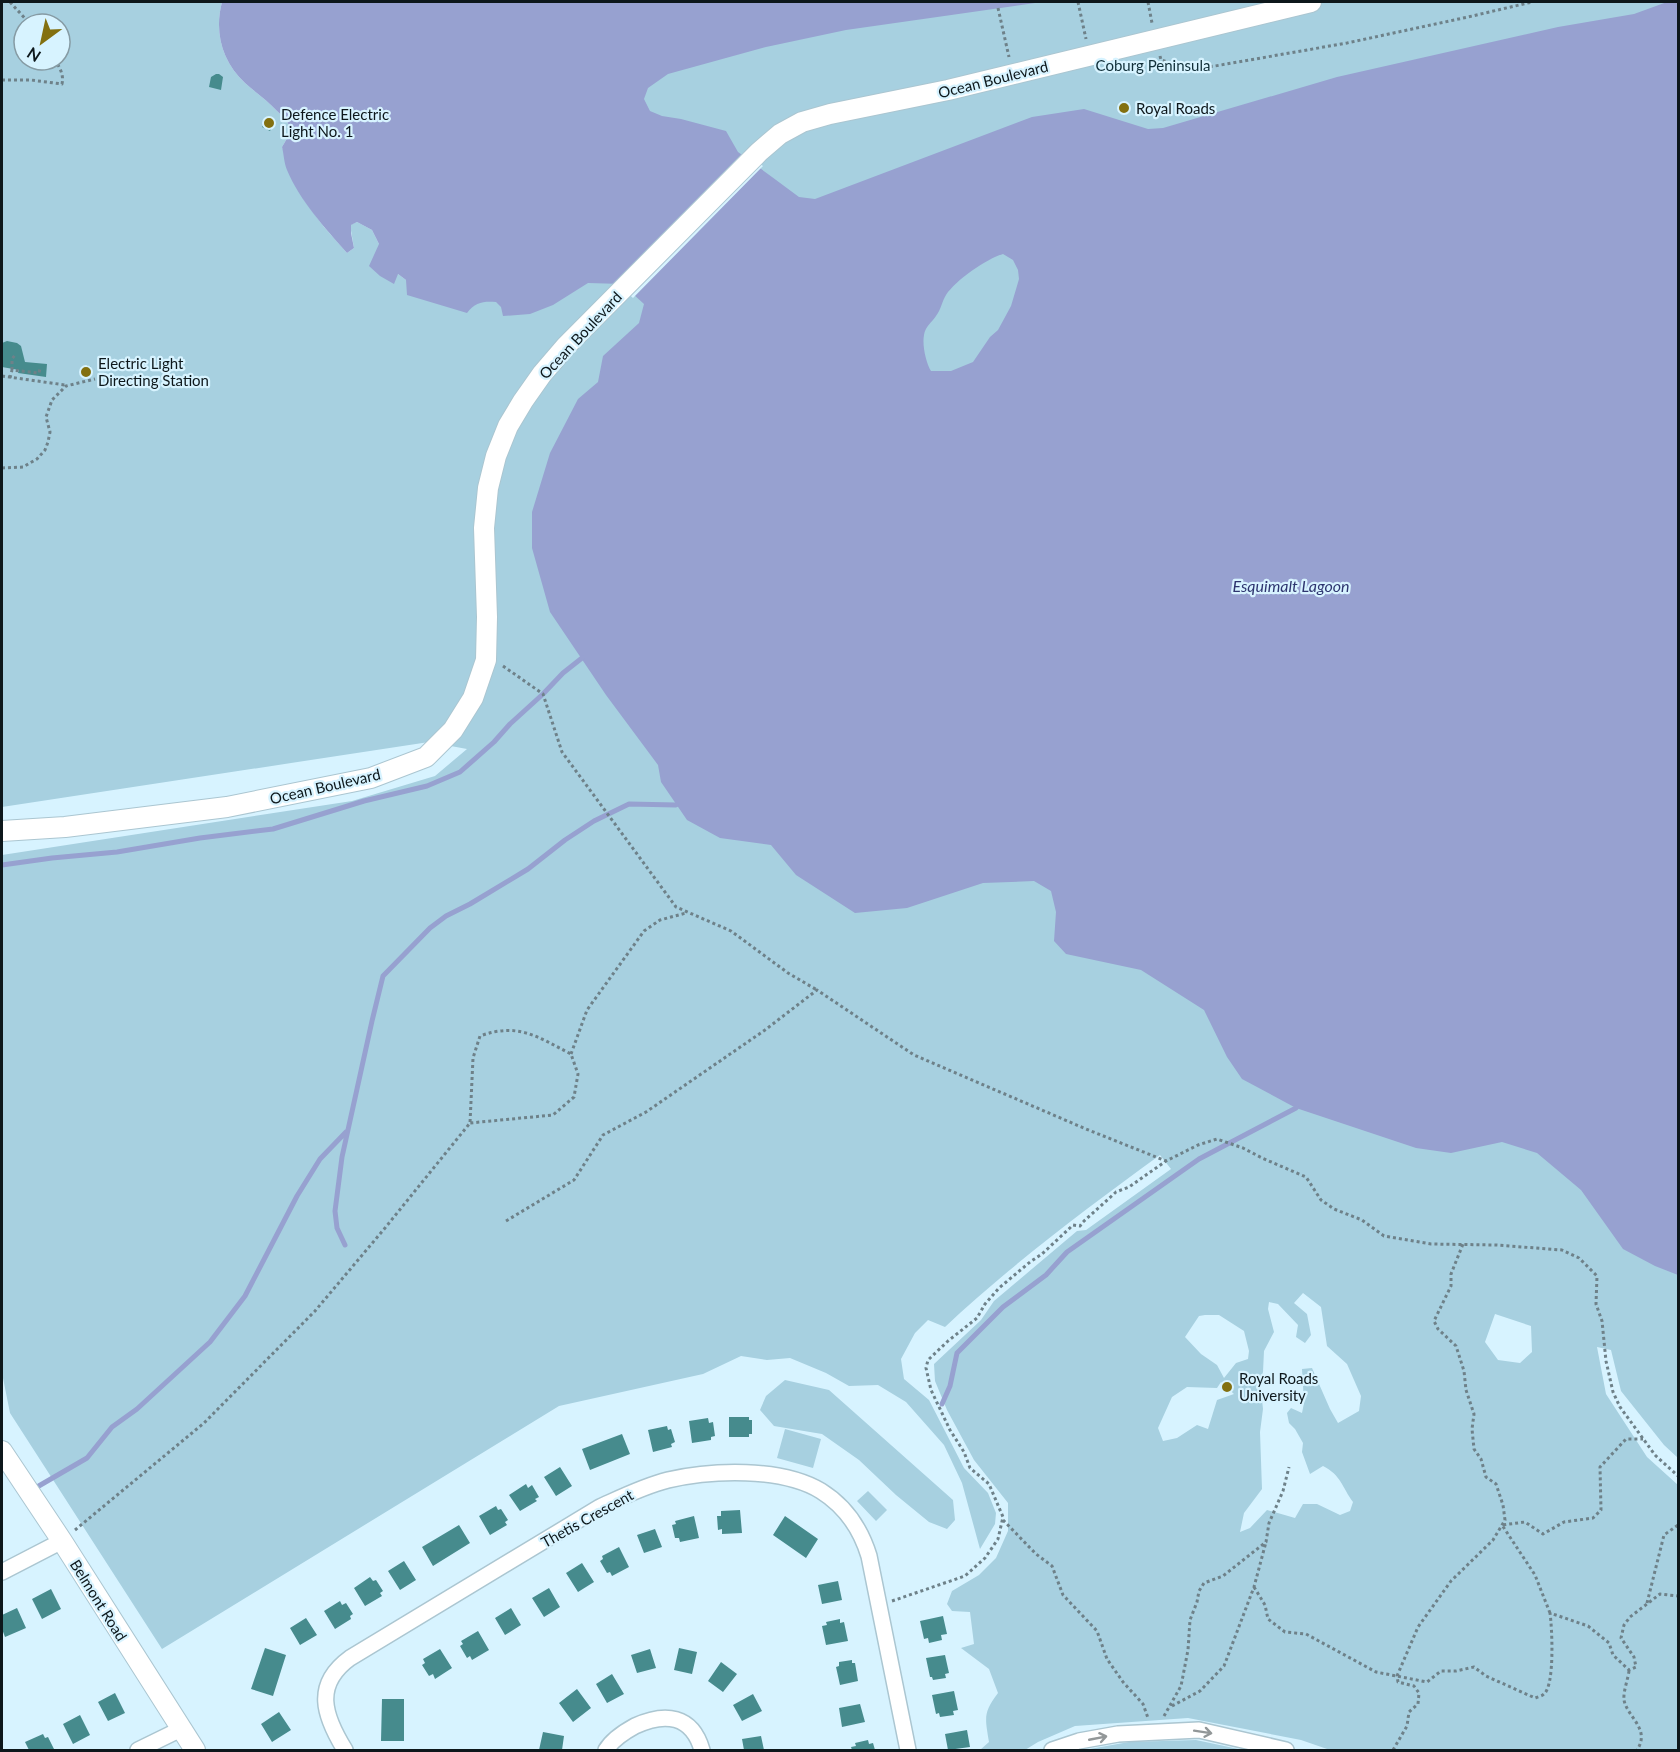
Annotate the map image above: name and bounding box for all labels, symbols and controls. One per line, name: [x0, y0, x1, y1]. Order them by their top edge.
north arrow: [12, 12, 72, 72]
text: N: [23, 44, 44, 66]
park label: Coburg Peninsula: [1096, 56, 1210, 74]
street label: Ocean Boulevard: [936, 57, 1050, 101]
place label: Royal Roads: [1136, 99, 1215, 117]
marker: Royal Roads: [1117, 101, 1131, 115]
place label: Defence Electric Light No. 1: [281, 105, 389, 140]
marker: Defence Electric Light No. 1: [262, 116, 276, 130]
street label: Ocean Boulevard: [535, 288, 625, 382]
place label: Electric Light Directing Station: [98, 354, 209, 389]
marker: Electric Light Directing Station: [79, 365, 93, 379]
water label: Esquimalt Lagoon: [1232, 576, 1350, 595]
street label: Ocean Boulevard: [268, 765, 382, 807]
place label: Royal Roads University: [1239, 1369, 1318, 1404]
marker: Royal Roads University: [1220, 1380, 1234, 1394]
street label: Thetis Crescent: [538, 1485, 637, 1551]
street label: Belmont Road: [67, 1556, 131, 1644]
one-way arrow: [1192, 1727, 1212, 1738]
one-way arrow: [1087, 1732, 1107, 1743]

